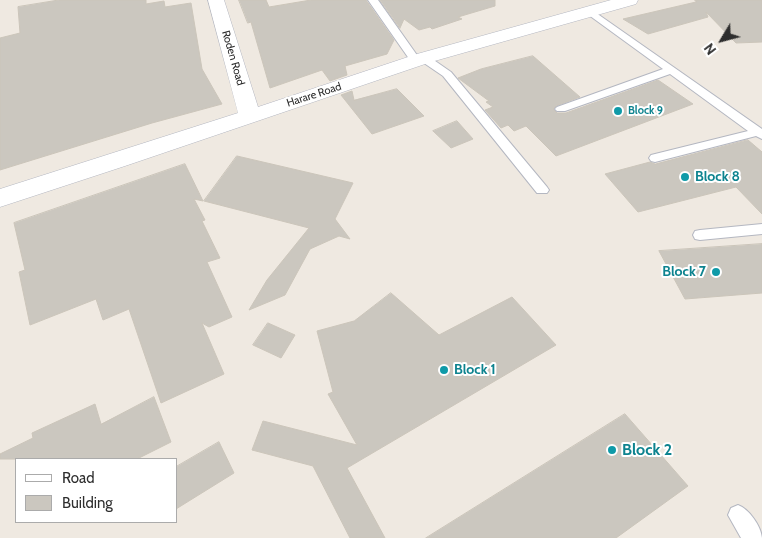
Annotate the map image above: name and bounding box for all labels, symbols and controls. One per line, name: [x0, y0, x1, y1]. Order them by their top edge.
north arrow: [697, 15, 747, 65]
street label: Roden Road: [219, 29, 247, 87]
text: N: [700, 40, 720, 58]
street label: Harare Road: [285, 80, 343, 110]
place label: Block 9: [628, 104, 663, 118]
marker: Block 9: [612, 105, 624, 117]
place label: Block 8: [695, 169, 740, 185]
marker: Block 8: [679, 171, 691, 183]
place label: Block 7: [662, 264, 706, 280]
marker: Block 7: [710, 266, 722, 278]
place label: Block 1: [454, 362, 496, 378]
marker: Block 1: [438, 364, 450, 376]
place label: Block 2: [622, 440, 672, 460]
marker: Block 2: [606, 444, 618, 456]
legend: [15, 458, 178, 523]
text: Road: [62, 469, 95, 487]
text: Building: [62, 494, 113, 512]

